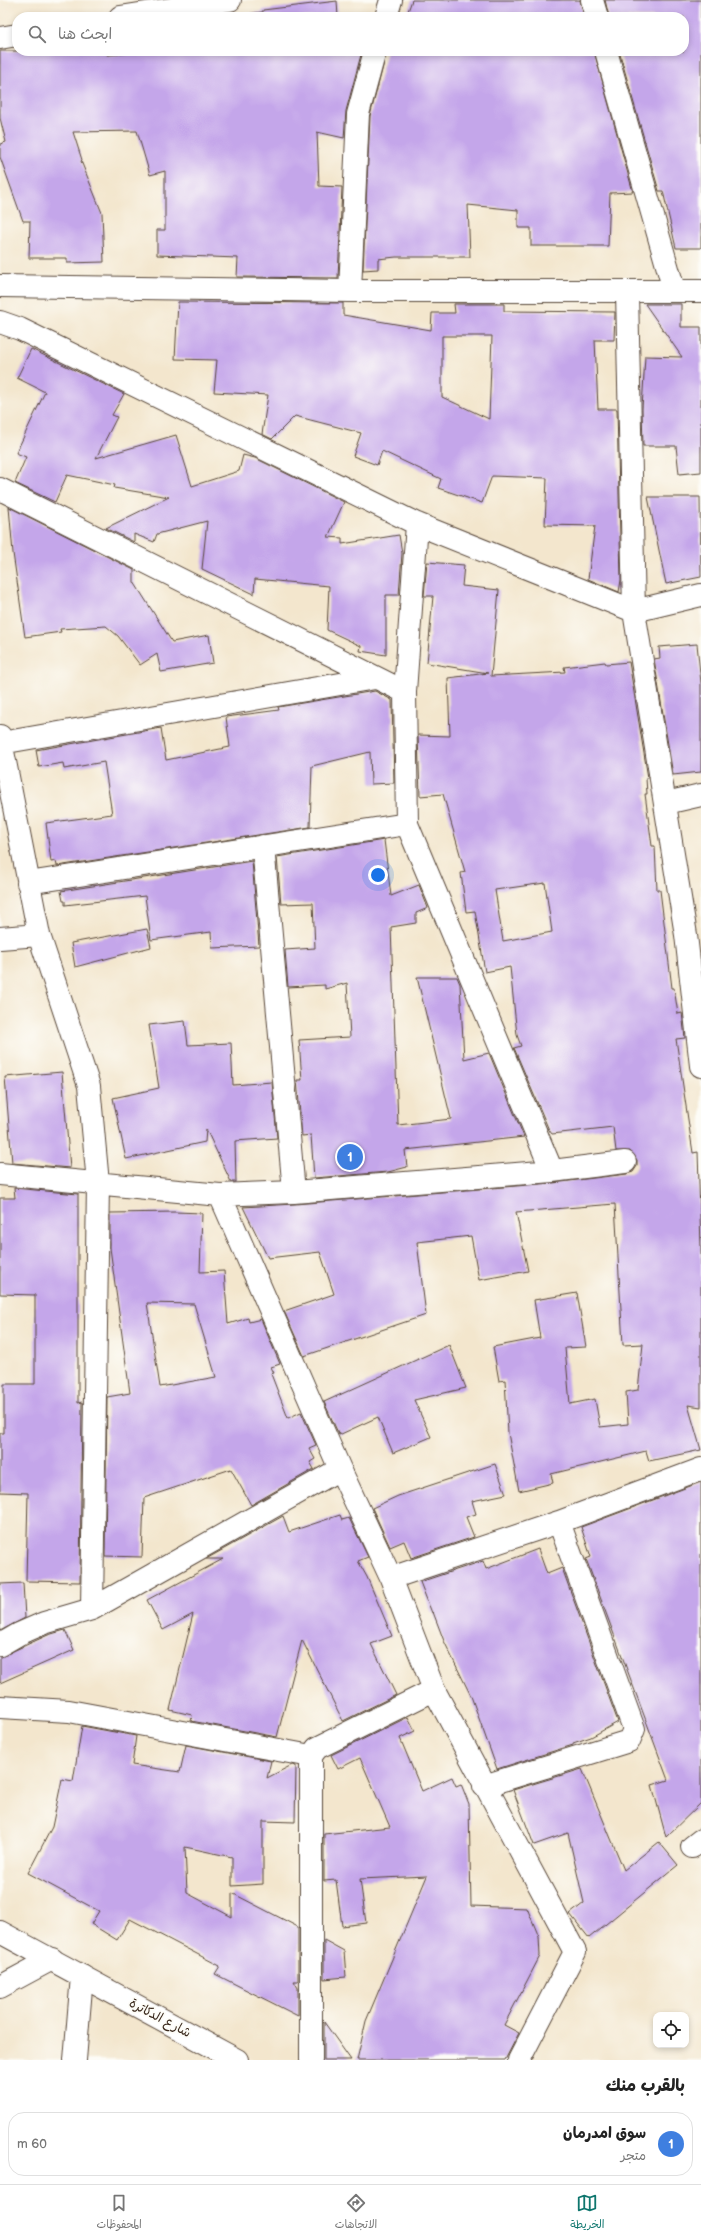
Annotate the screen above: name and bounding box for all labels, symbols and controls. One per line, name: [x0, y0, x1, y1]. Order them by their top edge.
search box: [12, 12, 689, 56]
icon: search: [26, 23, 48, 45]
text: ابحث هنا: [58, 25, 112, 44]
your location: [368, 865, 388, 885]
pin: 1: [337, 1142, 363, 1172]
street label: شارع الدكاترة: [126, 1995, 194, 2042]
map controls: [653, 2012, 689, 2048]
button: locate: [653, 2012, 689, 2048]
text: بالقرب منك: [606, 2076, 685, 2096]
text: سوق امدرمان: [563, 2124, 646, 2143]
text: 60 m: [17, 2136, 47, 2152]
text: 1: [668, 2136, 674, 2152]
text: متجر: [621, 2148, 646, 2164]
tab: المحفوظات: [97, 2192, 142, 2234]
tab: الاتجاهات: [335, 2192, 377, 2234]
tab: الخريطة: [570, 2192, 605, 2234]

